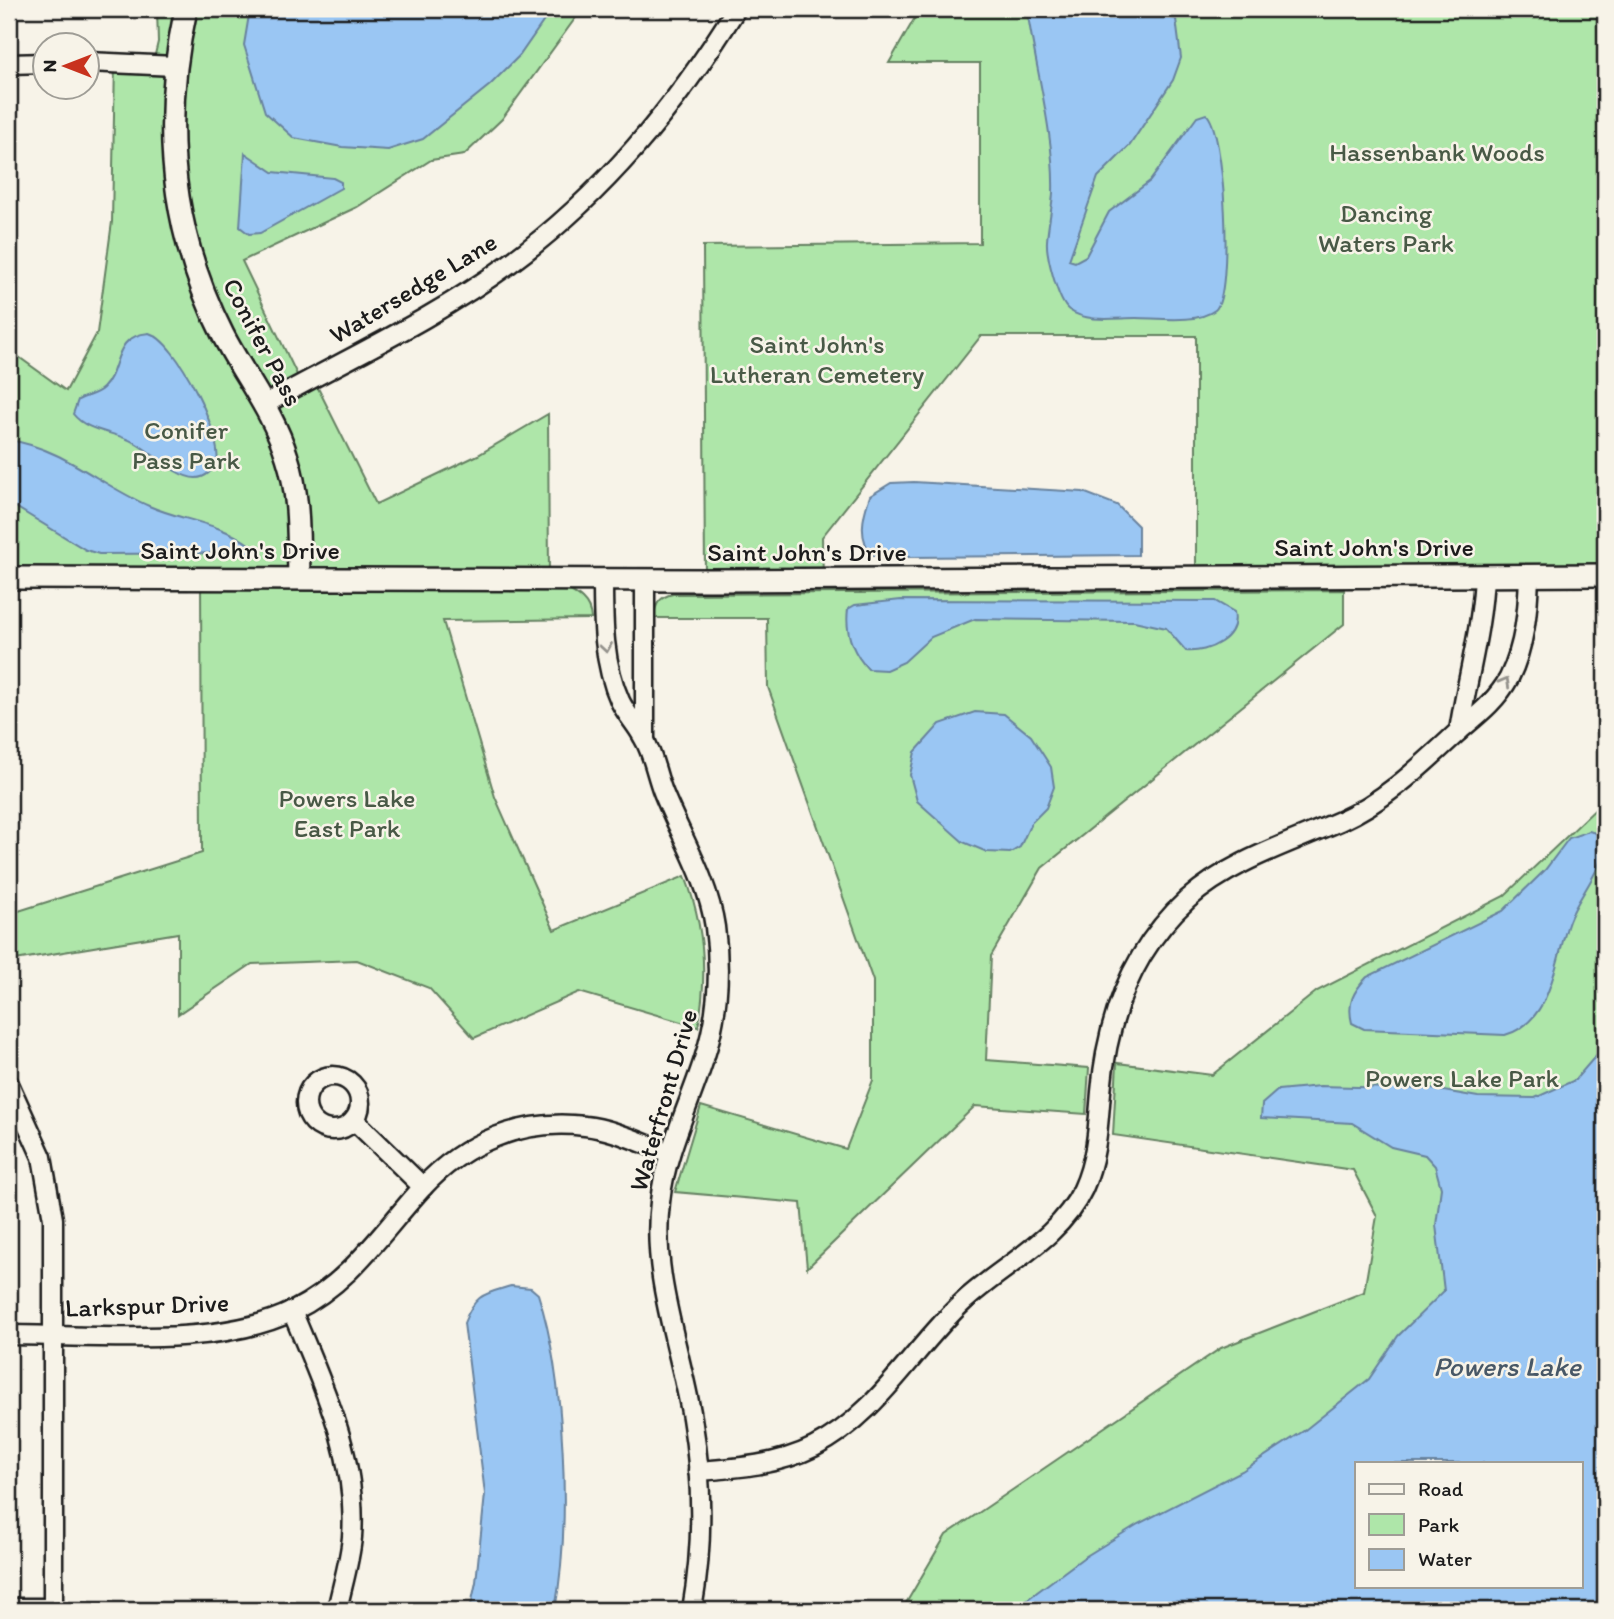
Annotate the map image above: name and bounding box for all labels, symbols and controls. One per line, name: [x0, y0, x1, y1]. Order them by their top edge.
north arrow: [32, 32, 102, 102]
text: N: [38, 60, 61, 72]
park label: Hassenbank Woods: [1329, 136, 1545, 168]
park label: Dancing Waters Park: [1318, 197, 1454, 259]
street label: Watersedge Lane: [323, 225, 503, 351]
street label: Conifer Pass: [216, 272, 310, 412]
park label: Saint John's Lutheran Cemetery: [710, 328, 924, 390]
park label: Conifer Pass Park: [132, 414, 241, 476]
street label: Saint John's Drive: [1274, 531, 1474, 563]
street label: Saint John's Drive: [140, 534, 340, 566]
street label: Saint John's Drive: [707, 536, 907, 568]
one-way arrow: [598, 642, 613, 654]
one-way arrow: [1497, 677, 1511, 690]
park label: Powers Lake East Park: [278, 782, 416, 844]
street label: Waterfront Drive: [622, 1005, 704, 1195]
park label: Powers Lake Park: [1365, 1062, 1559, 1094]
street label: Larkspur Drive: [64, 1286, 230, 1324]
water label: Powers Lake: [1433, 1349, 1582, 1383]
legend: [1355, 1462, 1582, 1588]
text: Road: [1418, 1476, 1464, 1501]
text: Park: [1418, 1512, 1460, 1537]
text: Water: [1418, 1546, 1472, 1571]

